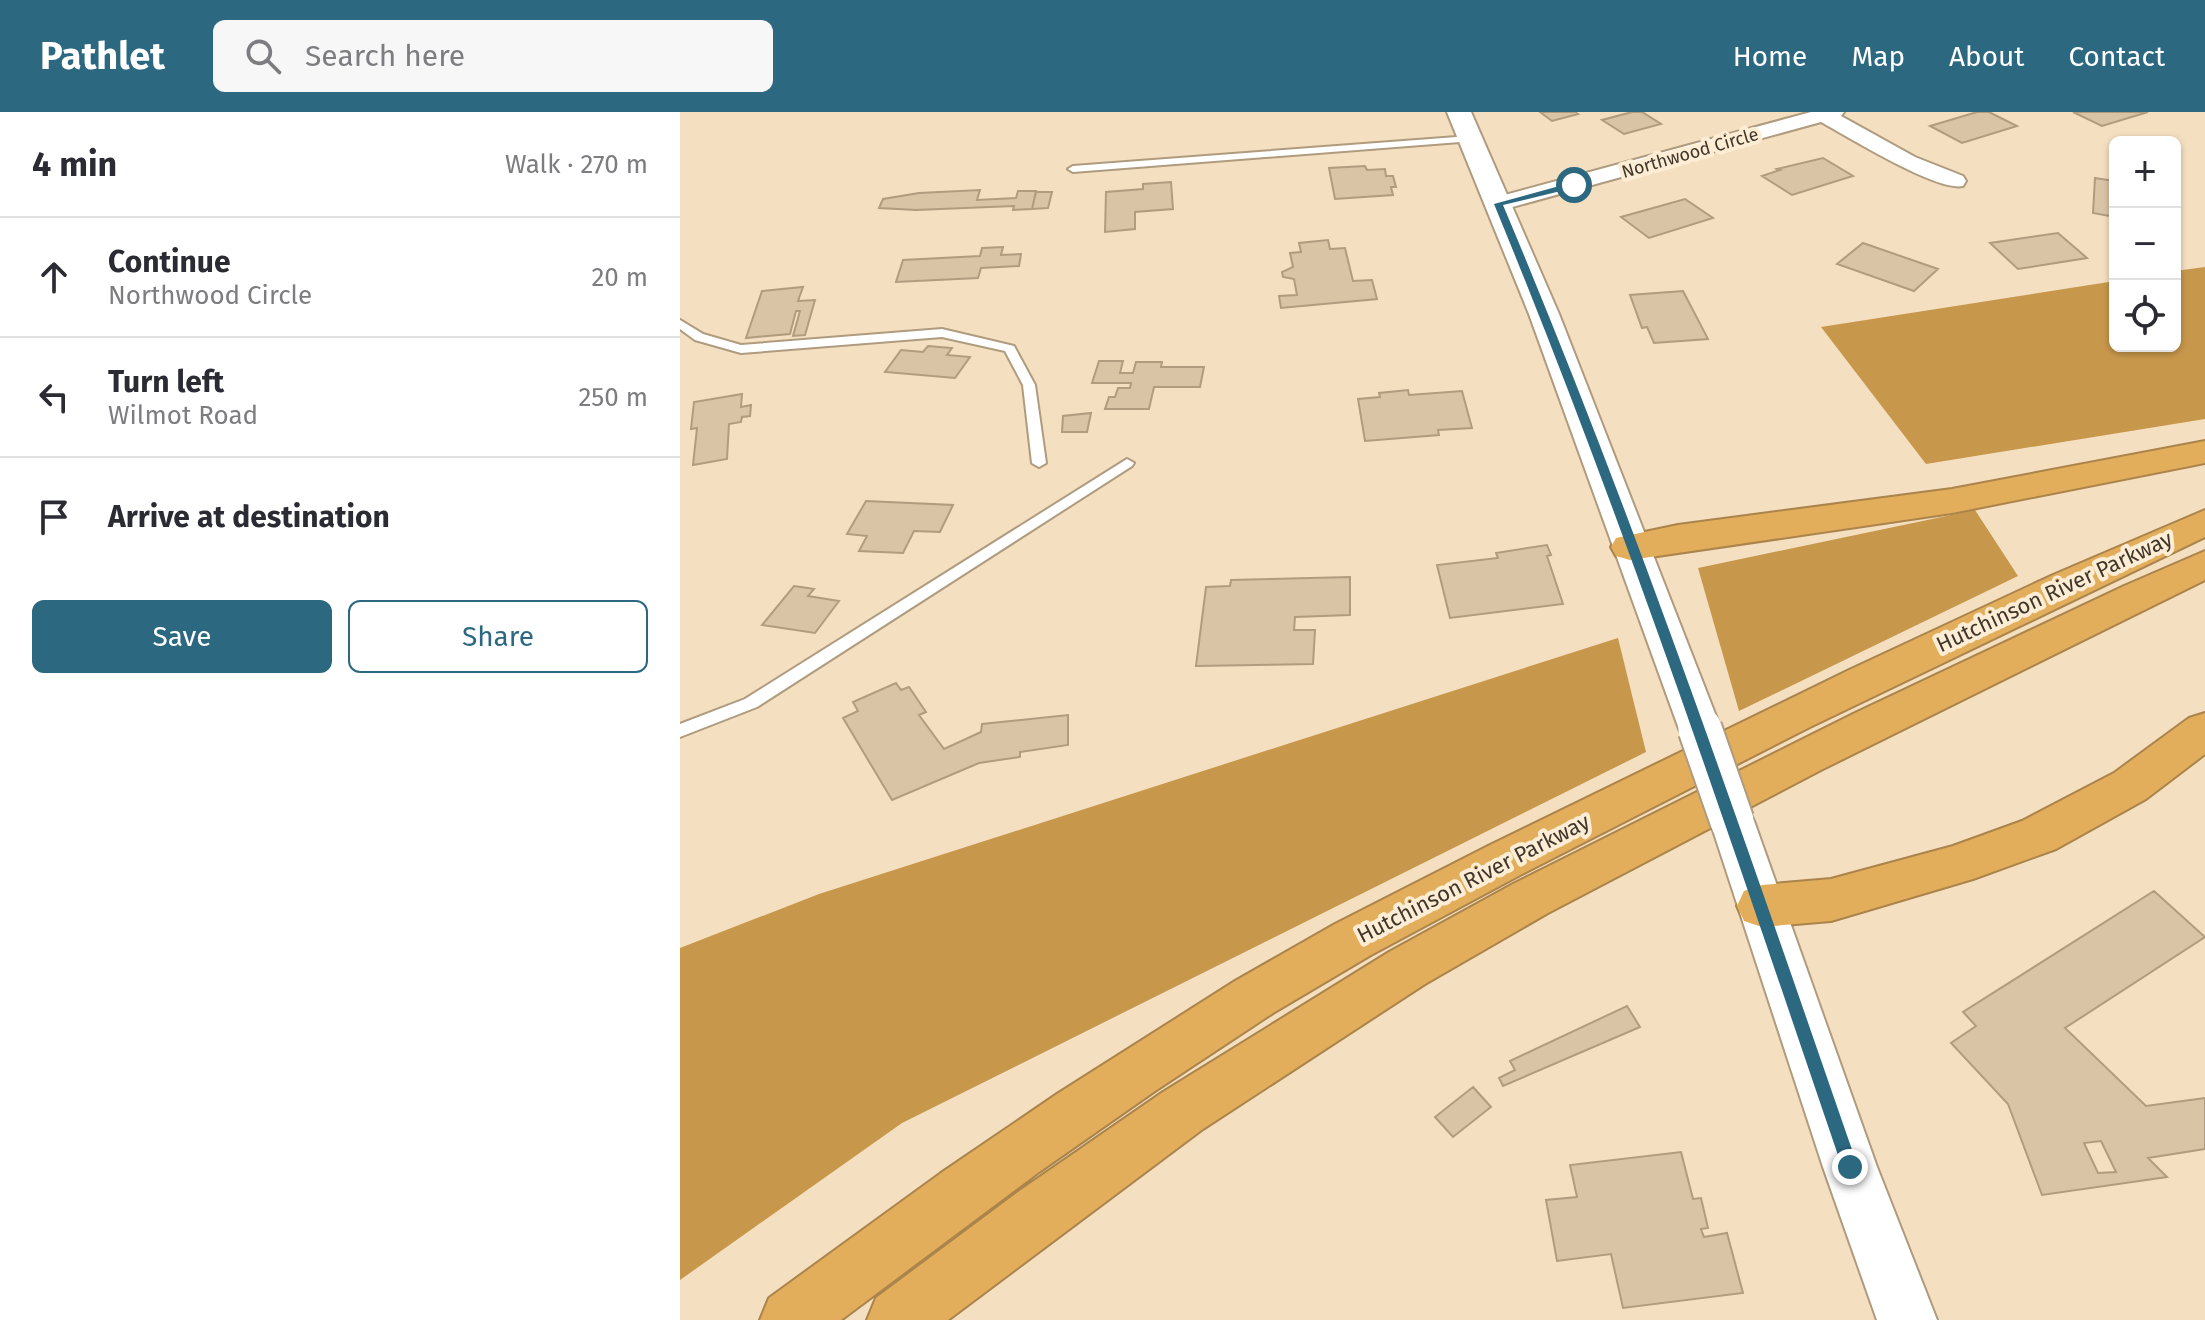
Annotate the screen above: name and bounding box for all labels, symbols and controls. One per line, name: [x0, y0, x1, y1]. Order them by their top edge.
search box: [213, 20, 773, 92]
text: Pathlet: [40, 33, 165, 79]
icon: search: [241, 34, 285, 78]
text: Search here: [305, 38, 465, 74]
text: Home: [1733, 40, 1807, 73]
text: Map: [1851, 40, 1905, 73]
text: About: [1949, 40, 2024, 73]
text: Contact: [2068, 40, 2165, 73]
street label: Northwood Circle: [1619, 123, 1761, 183]
map controls: [2109, 136, 2181, 352]
button: +: [2109, 136, 2181, 208]
text: 4 min: [32, 144, 117, 185]
text: Walk · 270 m: [505, 149, 648, 180]
route start: [1556, 167, 1592, 203]
button: −: [2109, 208, 2181, 280]
text: Continue: [108, 244, 231, 280]
icon: ahead: [32, 255, 76, 299]
text: 20 m: [591, 262, 648, 293]
text: Northwood Circle: [108, 280, 312, 311]
button: locate: [2109, 280, 2181, 352]
text: Turn left: [108, 364, 224, 400]
icon: left: [32, 375, 76, 419]
text: 250 m: [578, 382, 648, 413]
text: Wilmot Road: [108, 400, 258, 431]
icon: arrive: [32, 495, 76, 539]
text: Arrive at destination: [108, 499, 390, 535]
street label: Hutchinson River Parkway: [1932, 525, 2177, 658]
button: Save: [32, 600, 332, 673]
button: Share: [348, 600, 648, 673]
street label: Hutchinson River Parkway: [1352, 808, 1594, 949]
route end: [1832, 1149, 1868, 1185]

